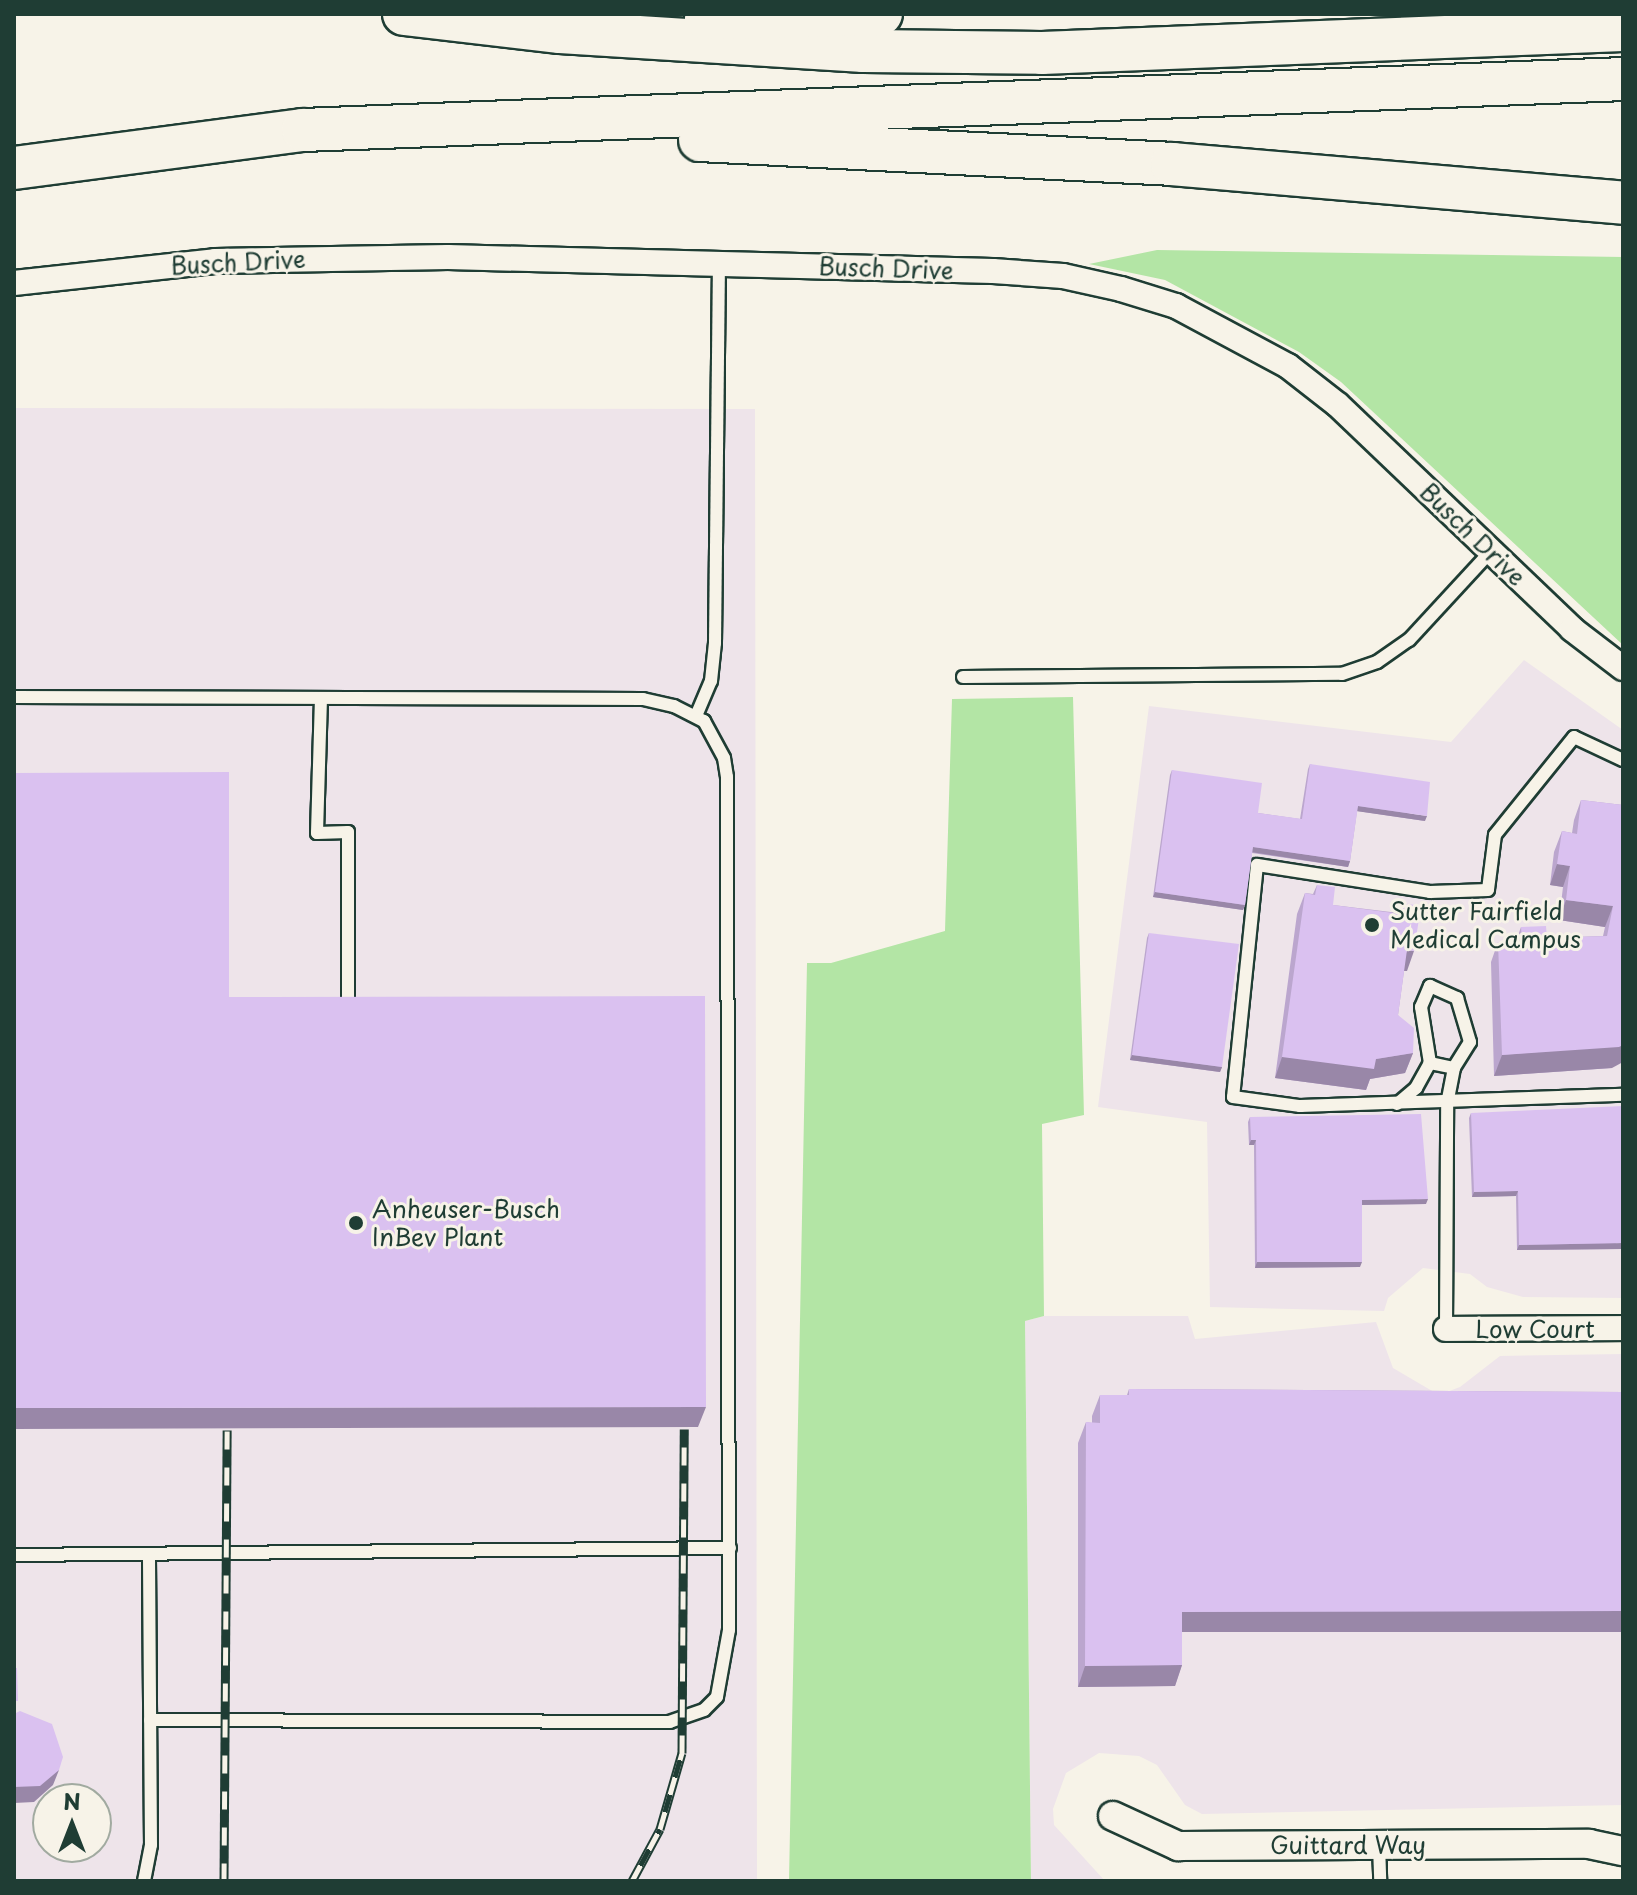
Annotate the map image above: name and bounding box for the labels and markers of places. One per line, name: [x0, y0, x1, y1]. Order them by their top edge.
place label: Sutter Fairfield Medical Campus: [1390, 897, 1582, 953]
marker: Sutter Fairfield Medical Campus: [1361, 914, 1383, 936]
place label: Anheuser-Busch InBev Plant: [372, 1195, 560, 1251]
marker: Anheuser-Busch InBev Plant: [347, 1214, 365, 1232]

